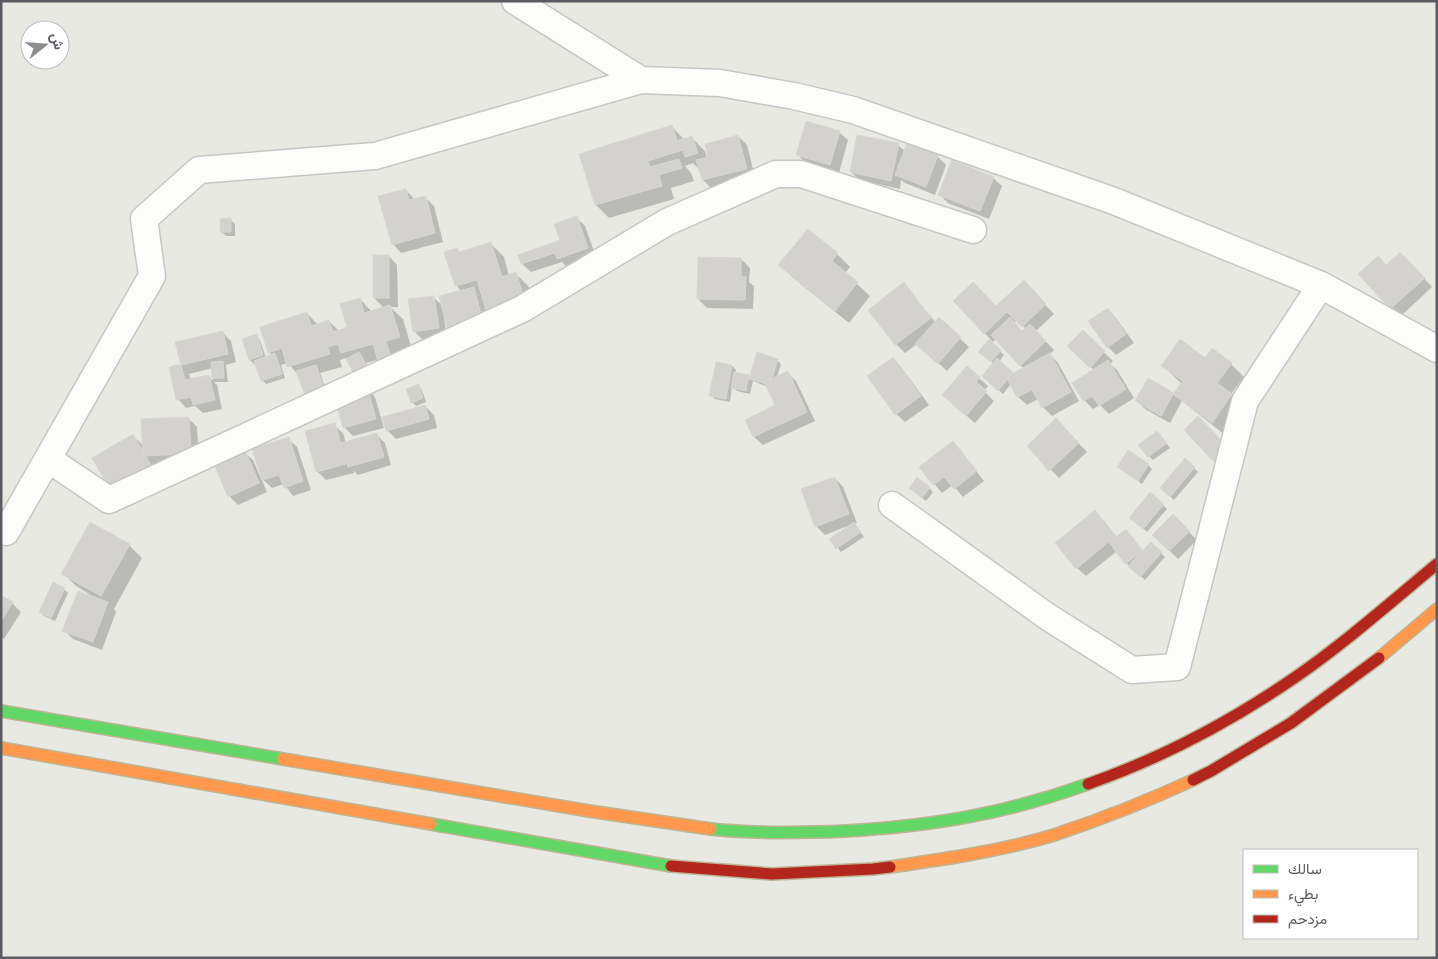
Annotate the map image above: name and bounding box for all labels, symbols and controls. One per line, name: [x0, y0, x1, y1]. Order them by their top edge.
north arrow: [20, 20, 70, 70]
text: ش: [46, 31, 69, 52]
legend: [1243, 849, 1418, 939]
text: سالك: [1288, 859, 1322, 878]
text: بطيء: [1288, 884, 1318, 907]
text: مزدحم: [1288, 909, 1327, 929]

